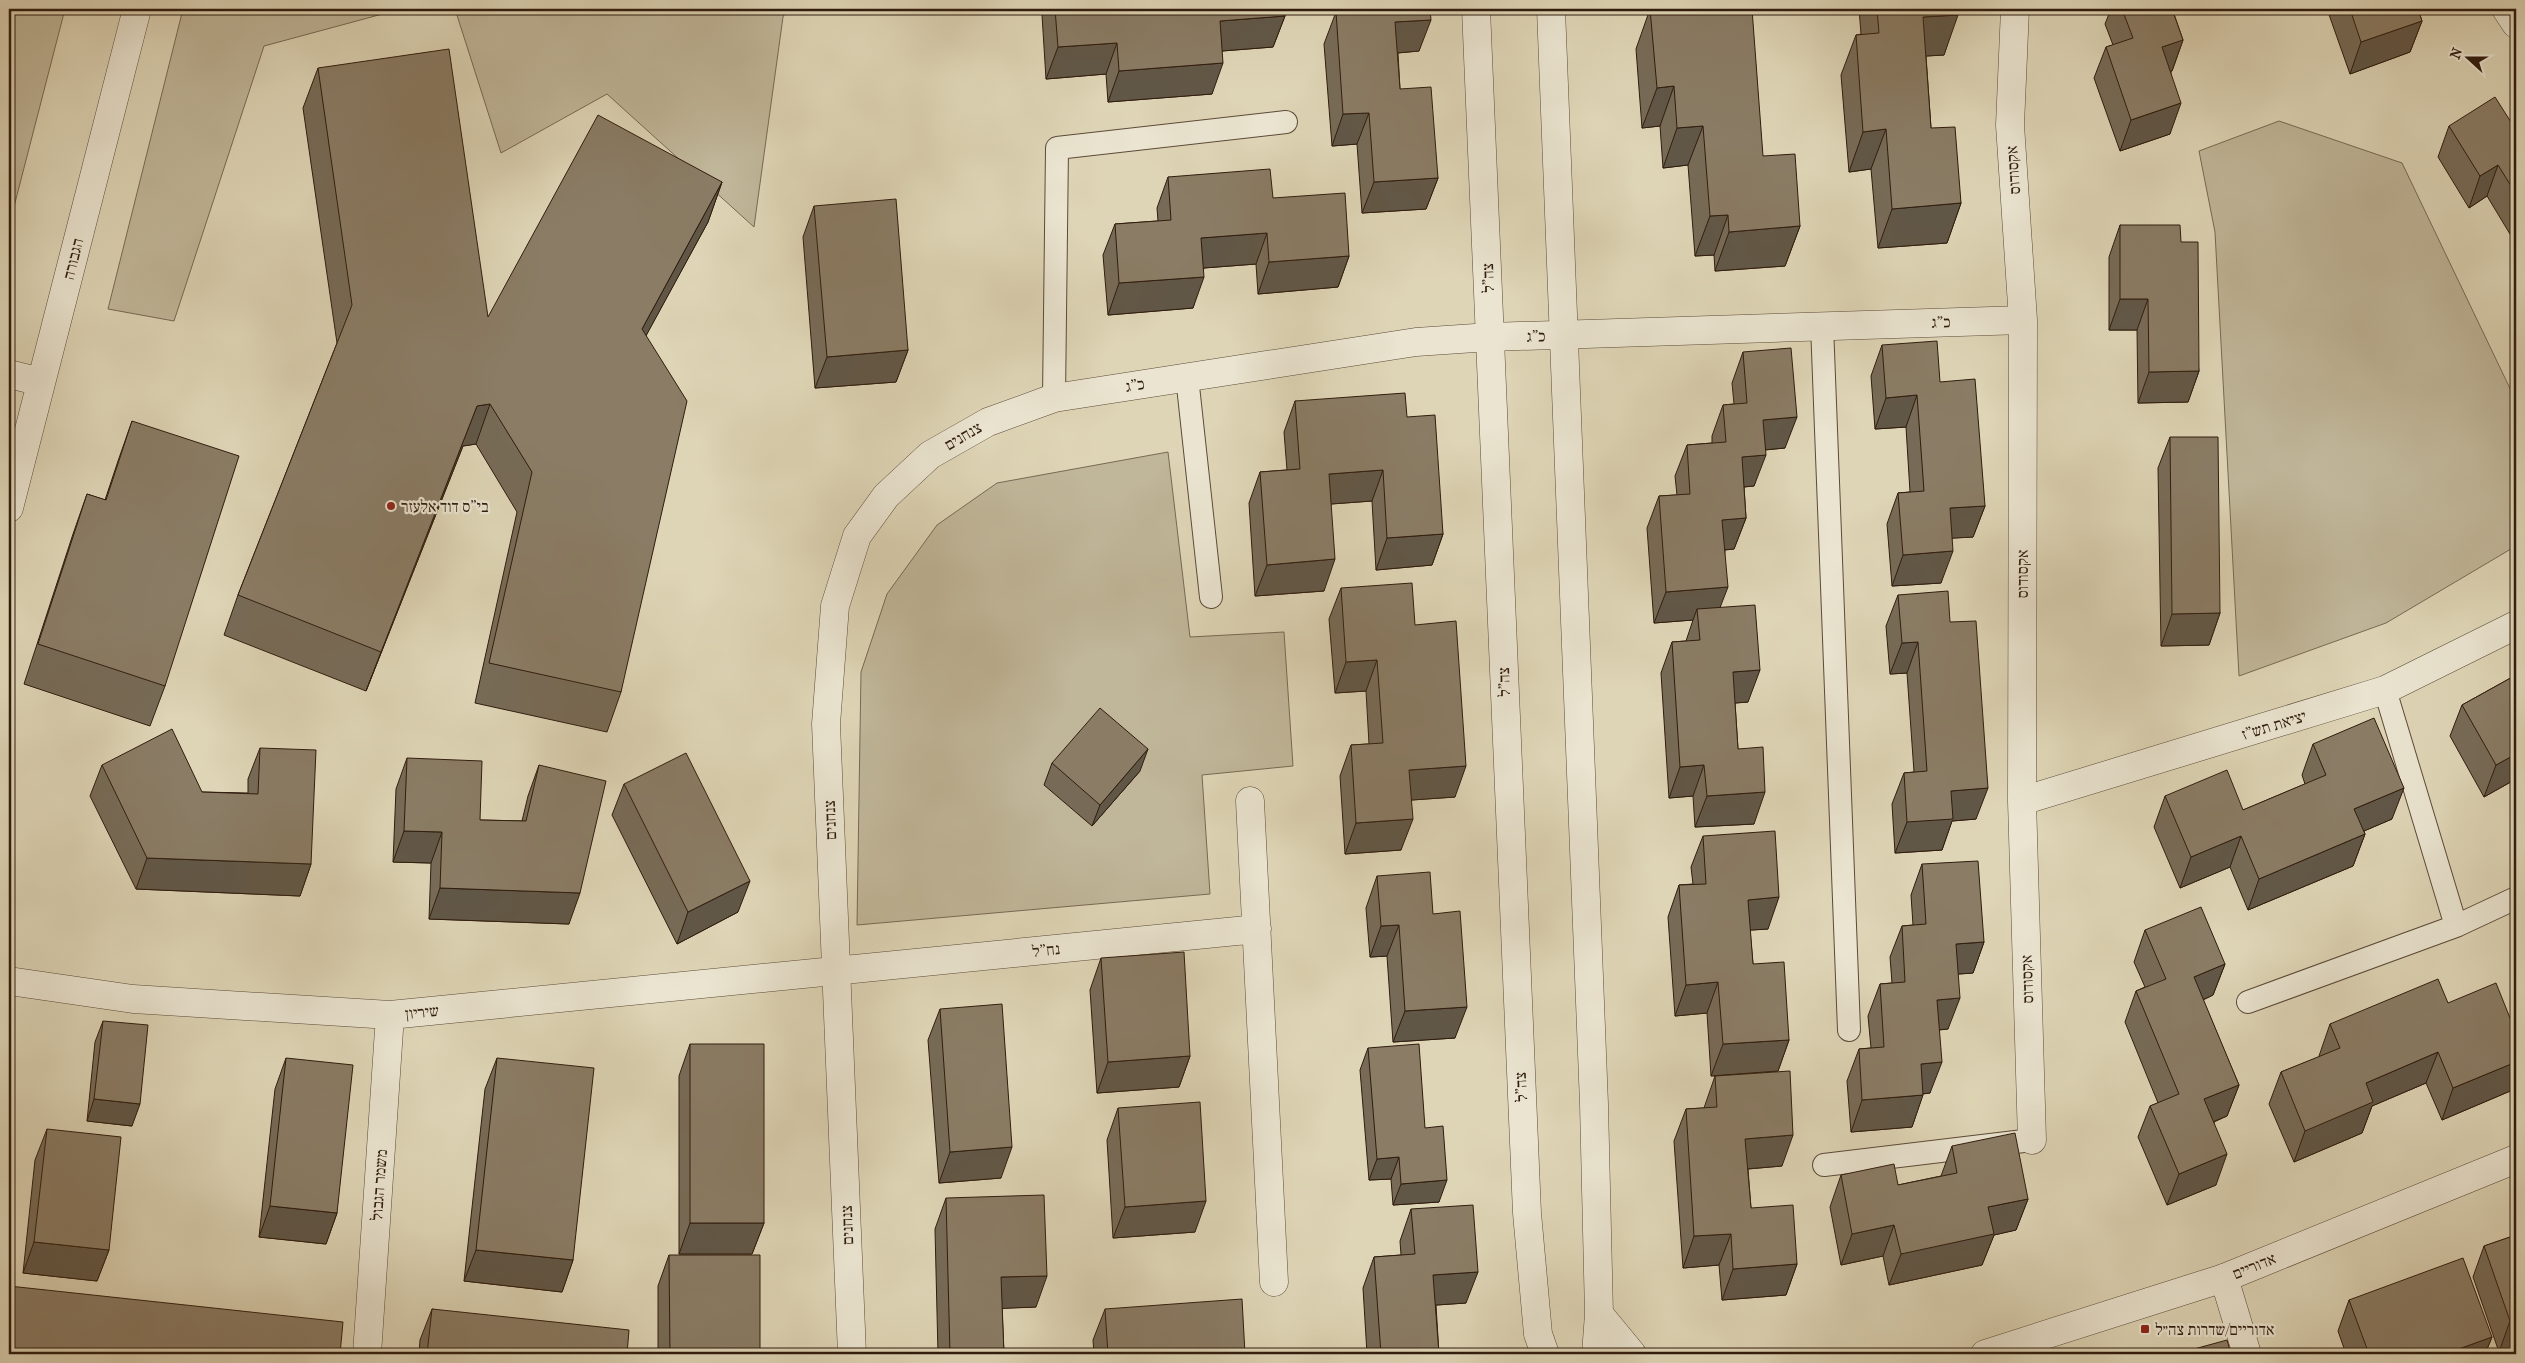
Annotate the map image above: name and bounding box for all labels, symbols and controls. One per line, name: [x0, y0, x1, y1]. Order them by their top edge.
north arrow: [2442, 32, 2492, 82]
text: N: [2446, 45, 2466, 62]
street label: אקסודוס: [2002, 145, 2024, 195]
street label: הגבורה: [59, 236, 87, 282]
street label: צה"ל: [1478, 263, 1498, 293]
street label: כ"ג: [1931, 312, 1951, 332]
street label: כ"ג: [1526, 326, 1546, 346]
street label: כ"ג: [1124, 374, 1146, 396]
street label: צנחנים: [941, 418, 985, 454]
place label: בי"ס דוד אלעזר: [401, 497, 489, 516]
marker: בי"ס דוד אלעזר: [385, 500, 397, 512]
street label: אקסודוס: [2013, 550, 2032, 598]
street label: צה"ל: [1494, 667, 1514, 697]
street label: יציאת תש"ז: [2239, 706, 2309, 744]
street label: צנחנים: [820, 800, 840, 840]
street label: נח"ל: [1031, 939, 1061, 961]
street label: אקסודוס: [2017, 954, 2037, 1004]
street label: שיריון: [404, 1001, 440, 1023]
street label: צה"ל: [1511, 1071, 1531, 1103]
street label: משמר הגבול: [367, 1148, 391, 1222]
street label: צנחנים: [837, 1205, 857, 1245]
street label: אדוריים: [2230, 1249, 2278, 1283]
place label: אדוריים/שדרות צה״ל: [2155, 1320, 2274, 1339]
marker: אדוריים/שדרות צה״ל: [2139, 1323, 2151, 1335]

